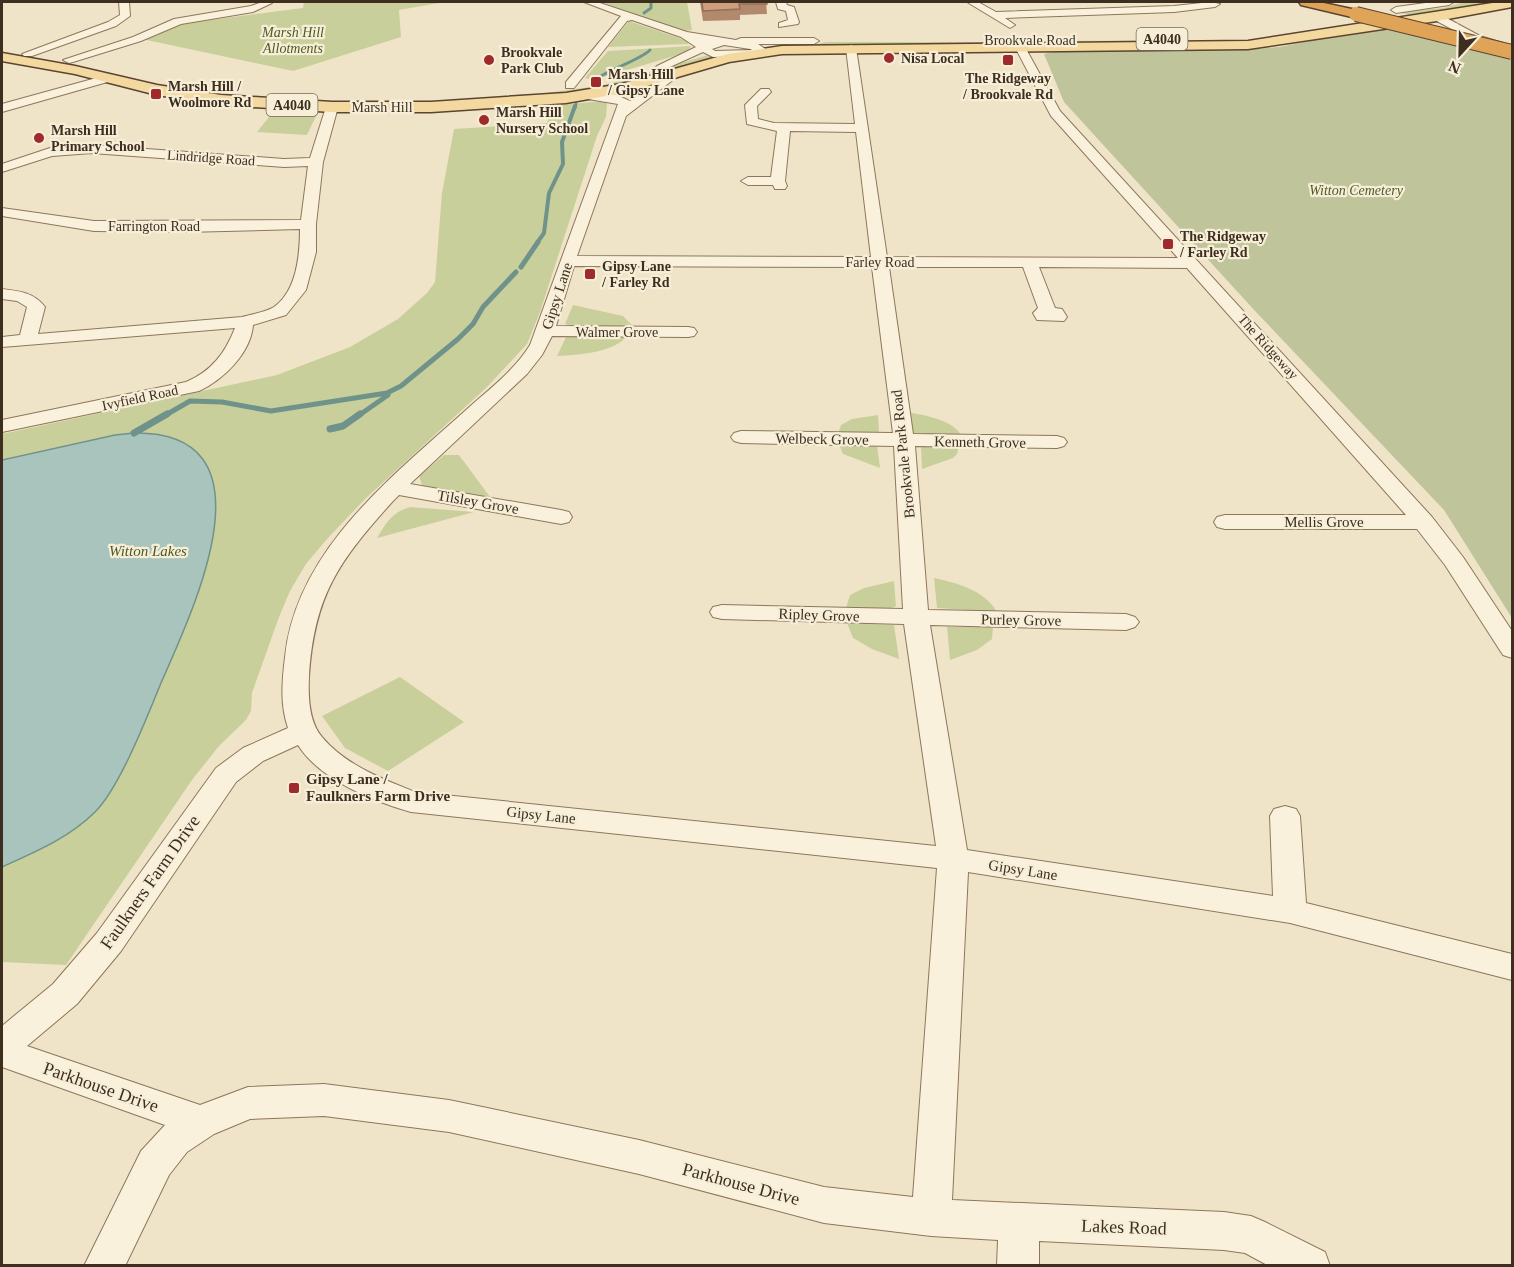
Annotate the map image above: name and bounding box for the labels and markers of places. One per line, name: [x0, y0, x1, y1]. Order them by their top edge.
place label: Brookvale Park Club: [501, 45, 564, 76]
marker: Nisa Local: [882, 51, 896, 65]
place label: Nisa Local: [901, 51, 965, 66]
marker: Brookvale Park Club: [482, 53, 496, 67]
marker: The Ridgeway / Brookvale Rd: [1001, 53, 1015, 67]
place label: Marsh Hill / Gipsy Lane: [607, 67, 684, 98]
place label: The Ridgeway / Brookvale Rd: [962, 71, 1053, 102]
marker: Marsh Hill / Gipsy Lane: [589, 75, 603, 89]
place label: Marsh Hill / Woolmore Rd: [168, 79, 252, 110]
marker: Marsh Hill / Woolmore Rd: [149, 87, 163, 101]
place label: Marsh Hill Nursery School: [496, 105, 588, 136]
marker: Marsh Hill Nursery School: [477, 113, 491, 127]
place label: Marsh Hill Primary School: [51, 123, 145, 154]
marker: Marsh Hill Primary School: [32, 131, 46, 145]
place label: The Ridgeway / Farley Rd: [1179, 229, 1266, 260]
marker: The Ridgeway / Farley Rd: [1161, 237, 1175, 251]
place label: Gipsy Lane / Farley Rd: [601, 259, 671, 290]
marker: Gipsy Lane / Farley Rd: [583, 267, 597, 281]
place label: Gipsy Lane / Faulkners Farm Drive: [306, 771, 450, 804]
marker: Gipsy Lane / Faulkners Farm Drive: [287, 781, 301, 795]

